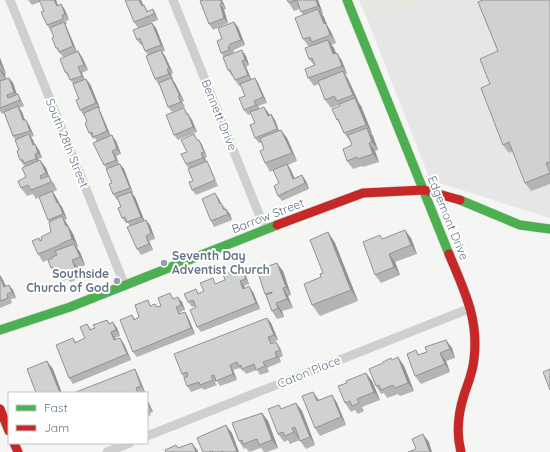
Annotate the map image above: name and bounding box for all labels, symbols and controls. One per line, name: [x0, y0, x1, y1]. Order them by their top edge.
street label: Bennett Drive: [198, 77, 241, 153]
street label: South 28th Street: [43, 96, 92, 190]
street label: Edgemont Drive: [425, 174, 472, 262]
street label: Barrow Street: [229, 195, 306, 236]
place label: Seventh Day Adventist Church: [172, 248, 270, 277]
marker: Seventh Day Adventist Church: [159, 258, 169, 268]
place label: Southside Church of God: [26, 266, 109, 295]
marker: Southside Church of God: [112, 276, 122, 286]
street label: Caton Place: [275, 352, 343, 391]
legend: [8, 392, 148, 444]
text: Fast: [44, 400, 68, 415]
text: Jam: [44, 420, 69, 435]

